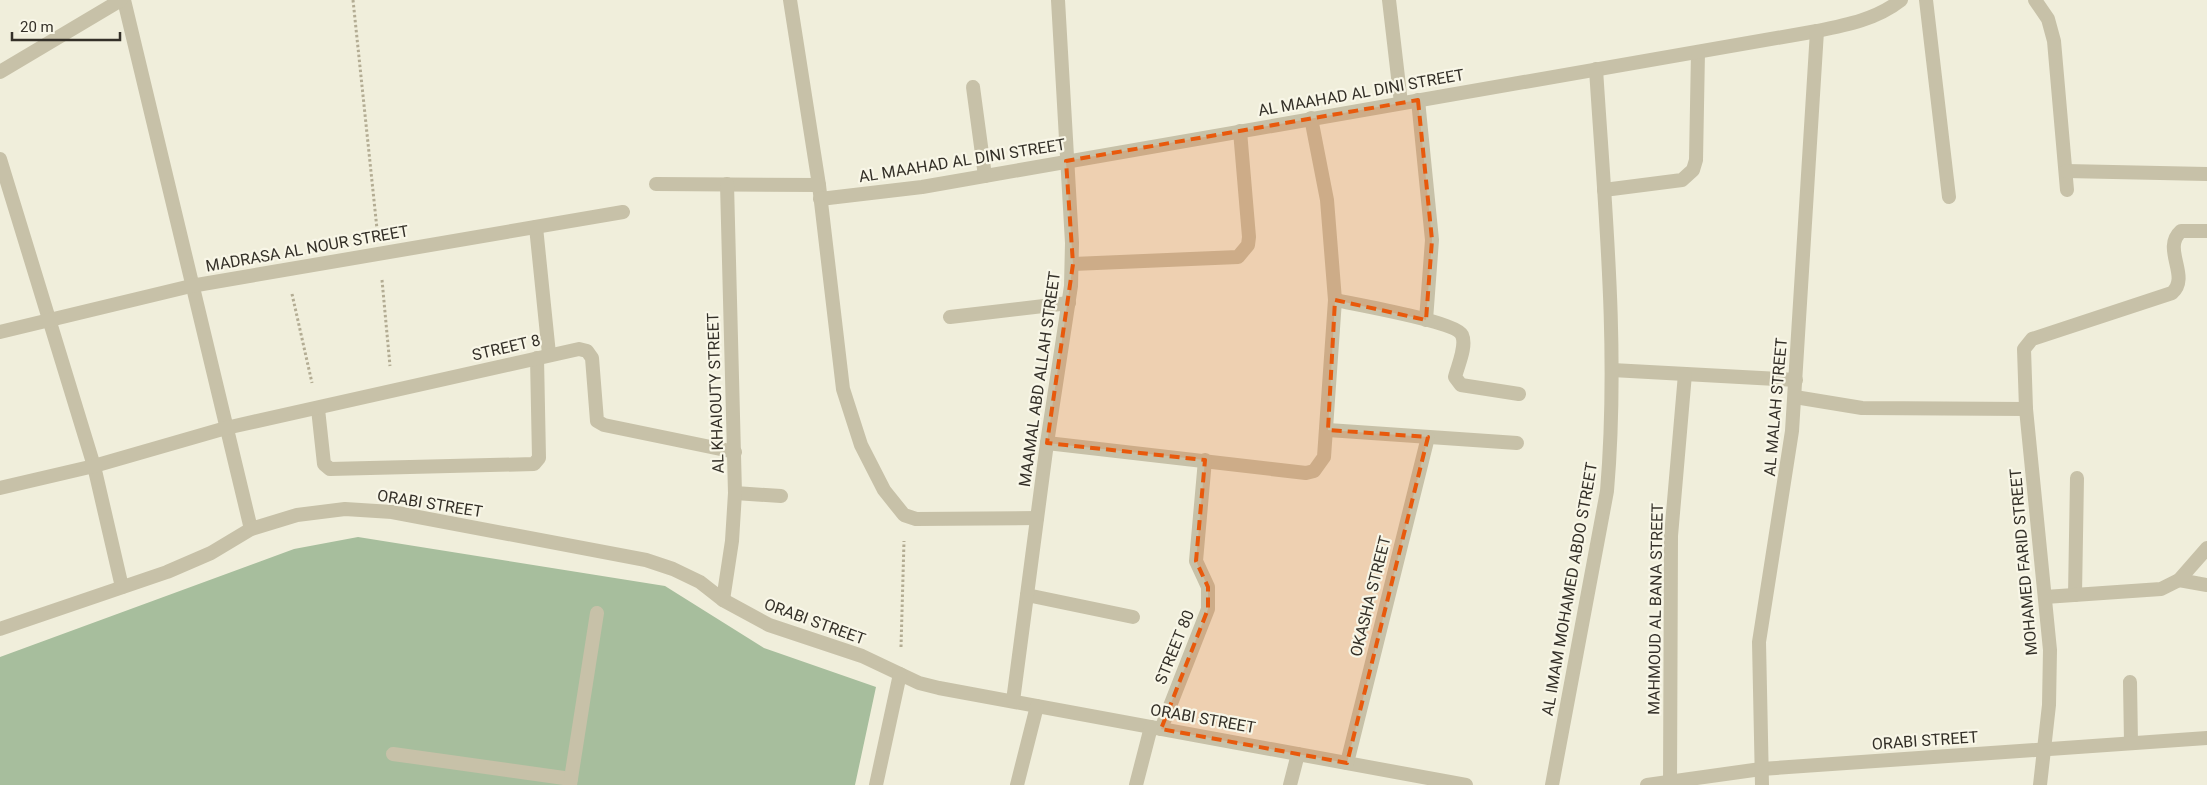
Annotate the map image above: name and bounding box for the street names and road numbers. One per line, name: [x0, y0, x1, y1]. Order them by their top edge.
street label: AL MAAHAD AL DINI STREET: [1257, 65, 1466, 120]
street label: AL MAAHAD AL DINI STREET: [857, 135, 1067, 186]
street label: MADRASA AL NOUR STREET: [204, 221, 410, 276]
street label: MAAMAL ABD ALLAH STREET: [1015, 270, 1064, 488]
street label: AL KHAIOUTY STREET: [703, 312, 728, 474]
street label: STREET 8: [470, 330, 542, 365]
street label: AL MALAH STREET: [1760, 337, 1791, 477]
street label: AL IMAM MOHAMED ABDO STREET: [1538, 460, 1601, 717]
street label: MOHAMED FARID STREET: [2006, 467, 2041, 656]
street label: ORABI STREET: [376, 486, 484, 521]
street label: MAHMOUD AL BANA STREET: [1644, 502, 1667, 715]
street label: OKASHA STREET: [1346, 533, 1395, 658]
street label: ORABI STREET: [762, 594, 868, 649]
street label: STREET 80: [1151, 607, 1198, 687]
street label: ORABI STREET: [1149, 700, 1257, 737]
street label: ORABI STREET: [1871, 727, 1979, 754]

